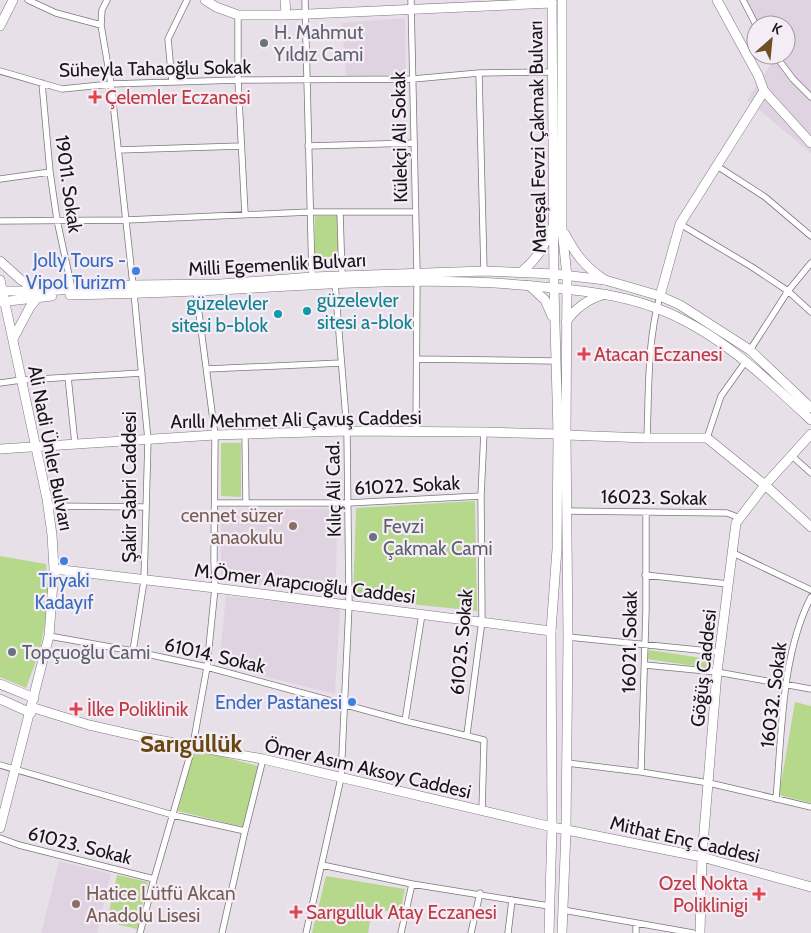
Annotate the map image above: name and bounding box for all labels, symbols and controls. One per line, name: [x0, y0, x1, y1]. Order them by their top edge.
north arrow: [746, 15, 796, 65]
text: K: [769, 18, 785, 39]
street label: Mareşal Fevzi Çakmak Bulvarı: [524, 20, 551, 254]
place label: H. Mahmut Yıldız Cami: [273, 21, 364, 66]
marker: H. Mahmut Yıldız Cami: [258, 37, 270, 49]
street label: Süheyla Tahaoğlu Sokak: [59, 55, 252, 82]
street label: Külekçi Ali Sokak: [387, 71, 412, 203]
place label: Çelemler Eczanesi: [105, 86, 251, 109]
marker: Çelemler Eczanesi: [89, 91, 101, 103]
street label: 19011. Sokak: [50, 134, 87, 235]
street label: Milli Egemenlik Bulvarı: [187, 248, 367, 281]
place label: Jolly Tours - Vipol Turizm: [26, 249, 126, 294]
marker: Jolly Tours - Vipol Turizm: [130, 265, 142, 277]
place label: güzelevler sitesi a-blok: [317, 289, 413, 334]
place label: güzelevler sitesi b-blok: [171, 292, 268, 337]
marker: güzelevler sitesi a-blok: [301, 305, 313, 317]
marker: güzelevler sitesi b-blok: [272, 308, 284, 320]
place label: Atacan Eczanesi: [594, 343, 723, 366]
marker: Atacan Eczanesi: [578, 348, 590, 360]
street label: Ali Nadi Ünler Bulvarı: [23, 363, 78, 533]
street label: Arıllı Mehmet Ali Çavuş Caddesi: [170, 406, 422, 433]
street label: Şakir Sabri Caddesi: [118, 411, 141, 563]
street label: Kılıç Ali Cad.: [321, 441, 346, 537]
street label: 61022. Sokak: [354, 471, 461, 500]
street label: 16023. Sokak: [601, 485, 708, 510]
place label: cennet süzer anaokulu: [181, 504, 283, 549]
place label: Fevzi Çakmak Cami: [383, 515, 492, 560]
marker: cennet süzer anaokulu: [287, 520, 299, 532]
marker: Fevzi Çakmak Cami: [367, 531, 379, 543]
marker: Tiryaki Kadayıf: [58, 555, 70, 567]
street label: M.Ömer Arapcıoğlu Caddesi: [193, 559, 417, 608]
place label: Tiryaki Kadayıf: [34, 569, 94, 614]
street label: 61025. Sokak: [445, 588, 478, 696]
street label: 16021. Sokak: [617, 590, 642, 693]
street label: Göğüş Caddesi: [686, 608, 721, 728]
street label: 61014. Sokak: [162, 633, 268, 678]
street label: 16032. Sokak: [756, 640, 791, 749]
place label: Topçuoğlu Cami: [22, 641, 150, 664]
marker: Topçuoğlu Cami: [6, 646, 18, 658]
place label: Ender Pastanesi: [215, 691, 342, 714]
marker: Ender Pastanesi: [346, 696, 358, 708]
place label: İlke Poliklinik: [87, 698, 189, 721]
marker: İlke Poliklinik: [69, 702, 83, 716]
district label: Sarıgüllük: [140, 729, 242, 758]
street label: Ömer Asım Aksoy Caddesi: [262, 734, 473, 803]
street label: Mithat Enç Caddesi: [608, 811, 762, 868]
street label: 61023. Sokak: [26, 821, 135, 870]
place label: Ozel Nokta Poliklinigi: [659, 872, 748, 917]
place label: Hatice Lütfü Akcan Anadolu Lisesi: [86, 882, 236, 927]
marker: Ozel Nokta Poliklinigi: [752, 887, 766, 901]
marker: Hatice Lütfü Akcan Anadolu Lisesi: [70, 898, 82, 910]
place label: Sarıgulluk Atay Eczanesi: [306, 901, 497, 924]
marker: Sarıgulluk Atay Eczanesi: [290, 906, 302, 918]

